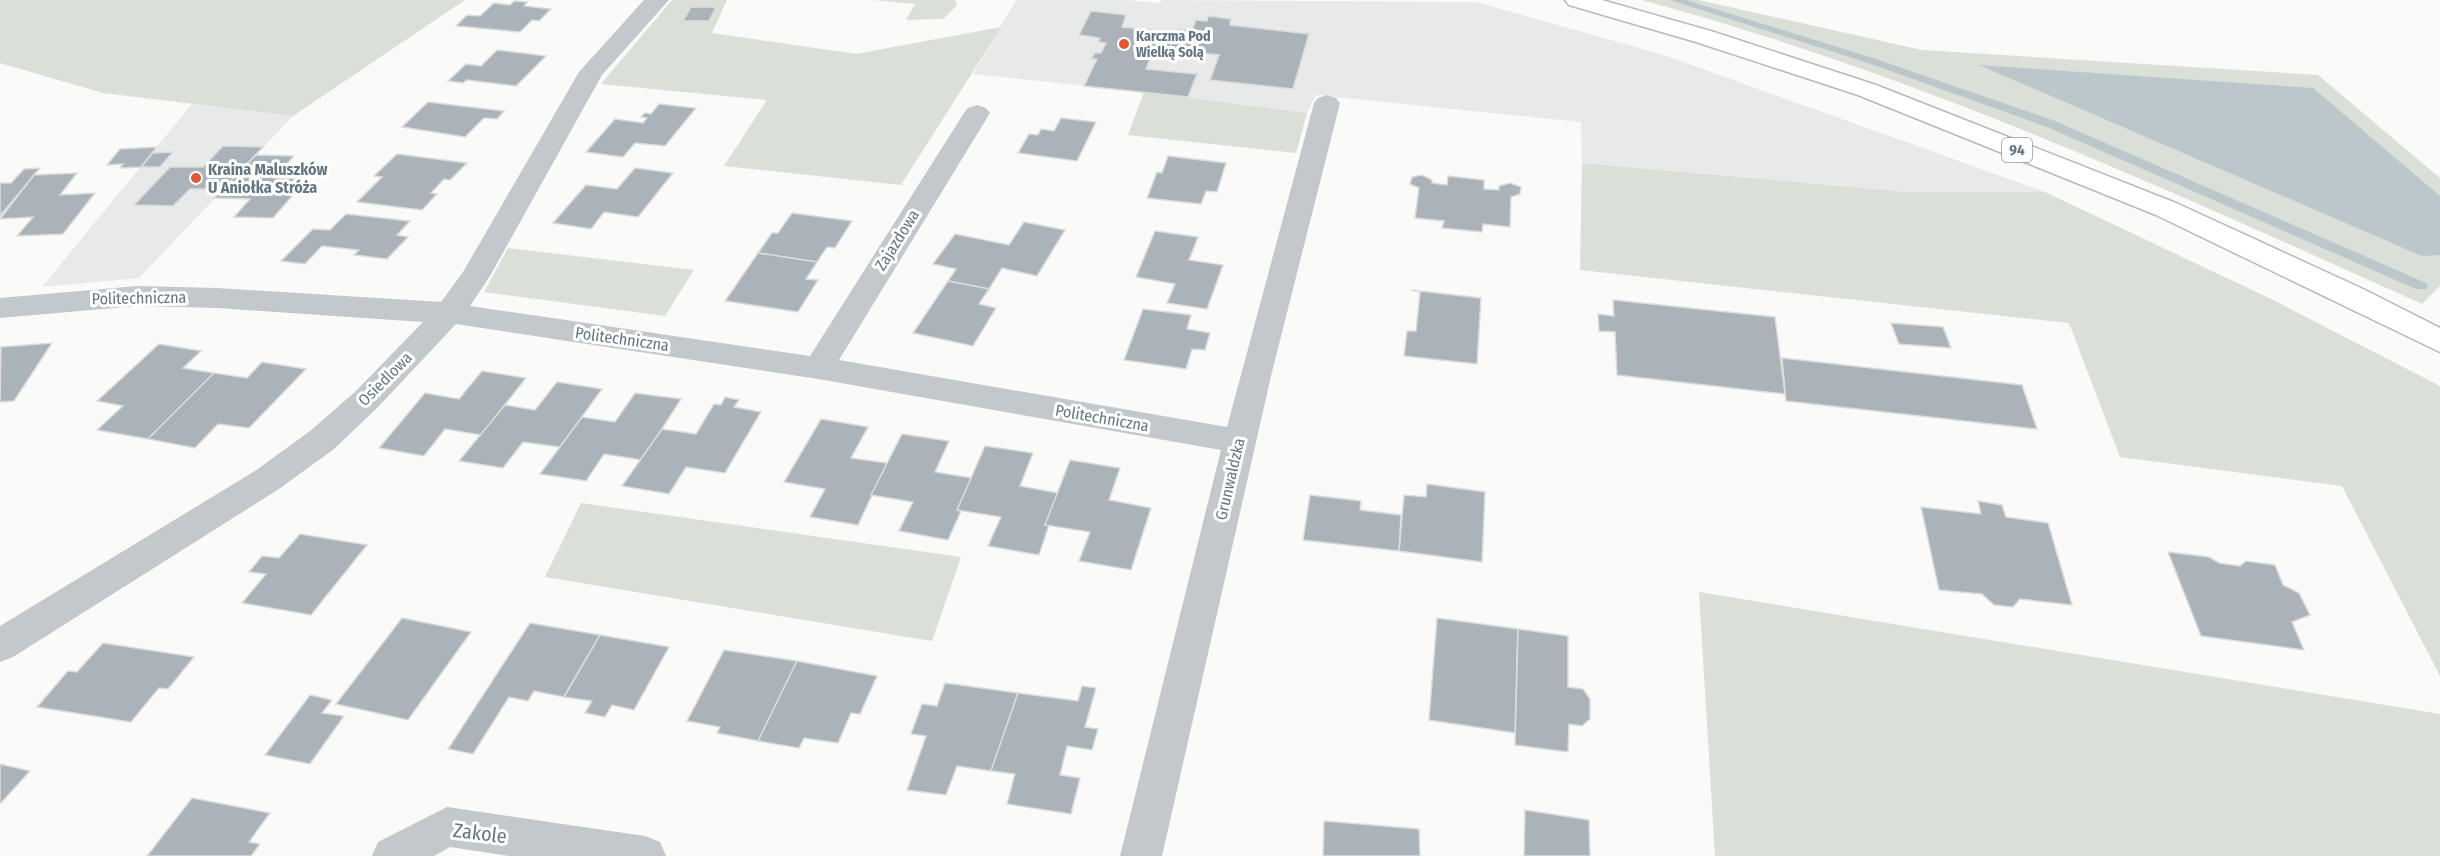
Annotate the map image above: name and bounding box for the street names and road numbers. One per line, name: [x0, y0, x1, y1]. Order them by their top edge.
road number: 94: [2002, 138, 2032, 162]
street label: Zajazdowa: [871, 206, 923, 274]
street label: Politechniczna: [92, 288, 187, 308]
street label: Politechniczna: [574, 323, 670, 355]
street label: Osiedlowa: [354, 348, 416, 410]
street label: Politechniczna: [1054, 400, 1150, 436]
street label: Grunwaldzka: [1211, 436, 1249, 522]
street label: Zakole: [452, 818, 508, 848]

